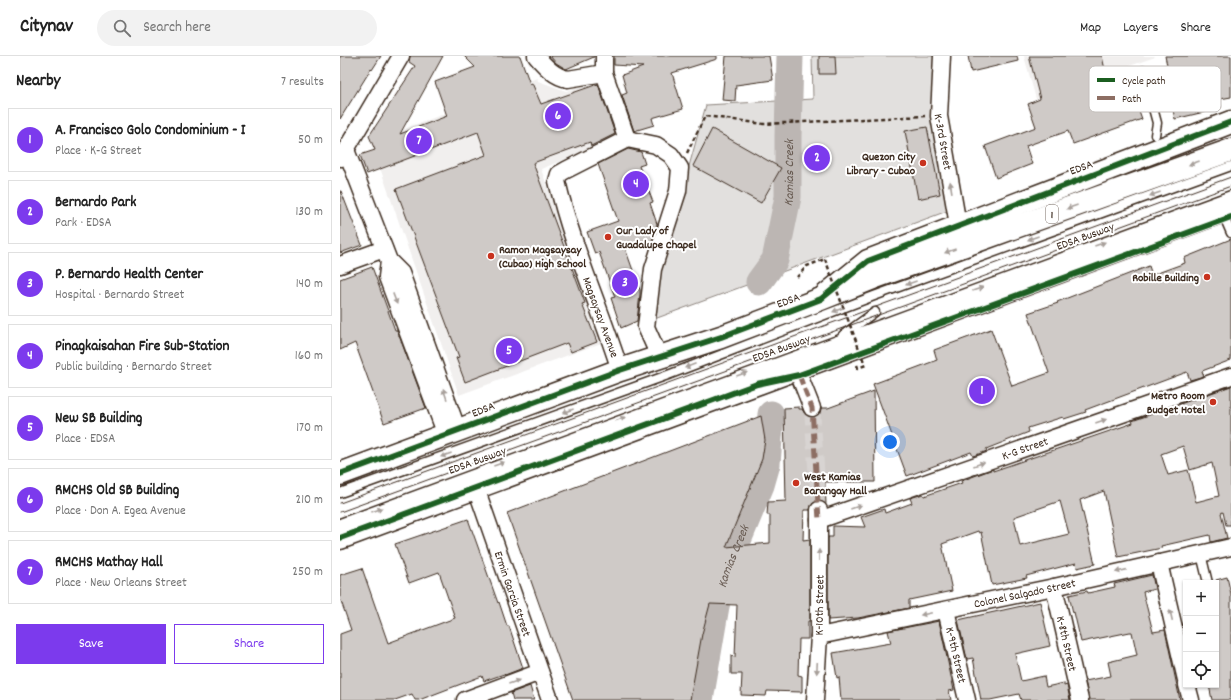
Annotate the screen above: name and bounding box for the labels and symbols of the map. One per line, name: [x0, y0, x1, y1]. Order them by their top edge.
legend: [1089, 66, 1221, 112]
text: Cycle path: [1122, 74, 1166, 90]
text: Path: [1122, 92, 1141, 108]
pin: 6: [545, 101, 571, 131]
street label: K-3rd Street: [929, 112, 955, 172]
pin: 7: [406, 126, 432, 156]
water label: Kamias Creek: [779, 138, 800, 208]
pin: 2: [804, 143, 830, 173]
place label: Quezon City Library - Cubao: [846, 149, 916, 180]
street label: EDSA: [1068, 156, 1096, 180]
marker: Quezon City Library - Cubao: [918, 158, 928, 168]
one-way arrow: [1188, 160, 1200, 166]
pin: 4: [623, 169, 649, 199]
one-way arrow: [948, 181, 954, 193]
one-way arrow: [1148, 191, 1160, 197]
one-way arrow: [1066, 204, 1078, 210]
road number: 1: [1046, 205, 1058, 223]
street label: EDSA Busway: [1054, 219, 1118, 256]
place label: Our Lady of Guadalupe Chapel: [616, 223, 697, 254]
marker: Our Lady of Guadalupe Chapel: [603, 232, 613, 242]
one-way arrow: [1026, 235, 1038, 241]
one-way arrow: [1094, 240, 1106, 246]
place label: Ramon Magsaysay (Cubao) High School: [499, 242, 586, 273]
one-way arrow: [943, 248, 955, 254]
marker: Ramon Magsaysay (Cubao) High School: [486, 251, 496, 261]
pin: 3: [612, 268, 638, 298]
place label: Robille Building: [1132, 270, 1199, 287]
marker: Robille Building: [1202, 272, 1212, 282]
street label: Magsaysay Avenue: [577, 275, 622, 360]
one-way arrow: [904, 280, 916, 286]
one-way arrow: [972, 285, 984, 291]
street label: EDSA: [775, 289, 803, 313]
one-way arrow: [393, 293, 399, 305]
one-way arrow: [831, 307, 843, 313]
street label: EDSA Busway: [750, 331, 814, 368]
pin: 5: [496, 336, 522, 366]
one-way arrow: [684, 364, 696, 370]
one-way arrow: [737, 371, 749, 377]
pin: 1: [969, 376, 995, 406]
one-way arrow: [442, 388, 448, 400]
place label: Metro Room Budget Hotel: [1147, 388, 1205, 419]
marker: Metro Room Budget Hotel: [1208, 397, 1218, 407]
street label: EDSA: [470, 398, 498, 423]
one-way arrow: [561, 408, 573, 414]
one-way arrow: [615, 416, 627, 422]
one-way arrow: [1096, 418, 1108, 424]
your location: [880, 432, 900, 452]
street label: K-G Street: [1000, 433, 1051, 465]
street label: EDSA Busway: [446, 443, 510, 480]
one-way arrow: [439, 452, 451, 458]
one-way arrow: [493, 461, 505, 467]
one-way arrow: [973, 461, 985, 467]
place label: West Kamias Barangay Hall: [804, 469, 867, 500]
marker: West Kamias Barangay Hall: [791, 478, 801, 488]
one-way arrow: [850, 504, 862, 510]
one-way arrow: [371, 506, 383, 512]
water label: Kamias Creek: [714, 521, 756, 590]
one-way arrow: [816, 548, 822, 561]
street label: Ermin Garcia Street: [489, 549, 534, 640]
one-way arrow: [1115, 569, 1128, 575]
street label: K-10th Street: [811, 574, 830, 635]
street label: Colonel Salgado Street: [972, 575, 1078, 613]
one-way arrow: [1168, 608, 1174, 621]
one-way arrow: [920, 611, 932, 617]
street label: K-8th Street: [1051, 614, 1080, 674]
street label: K-9th Street: [940, 625, 970, 685]
one-way arrow: [813, 662, 820, 674]
one-way arrow: [509, 678, 521, 684]

